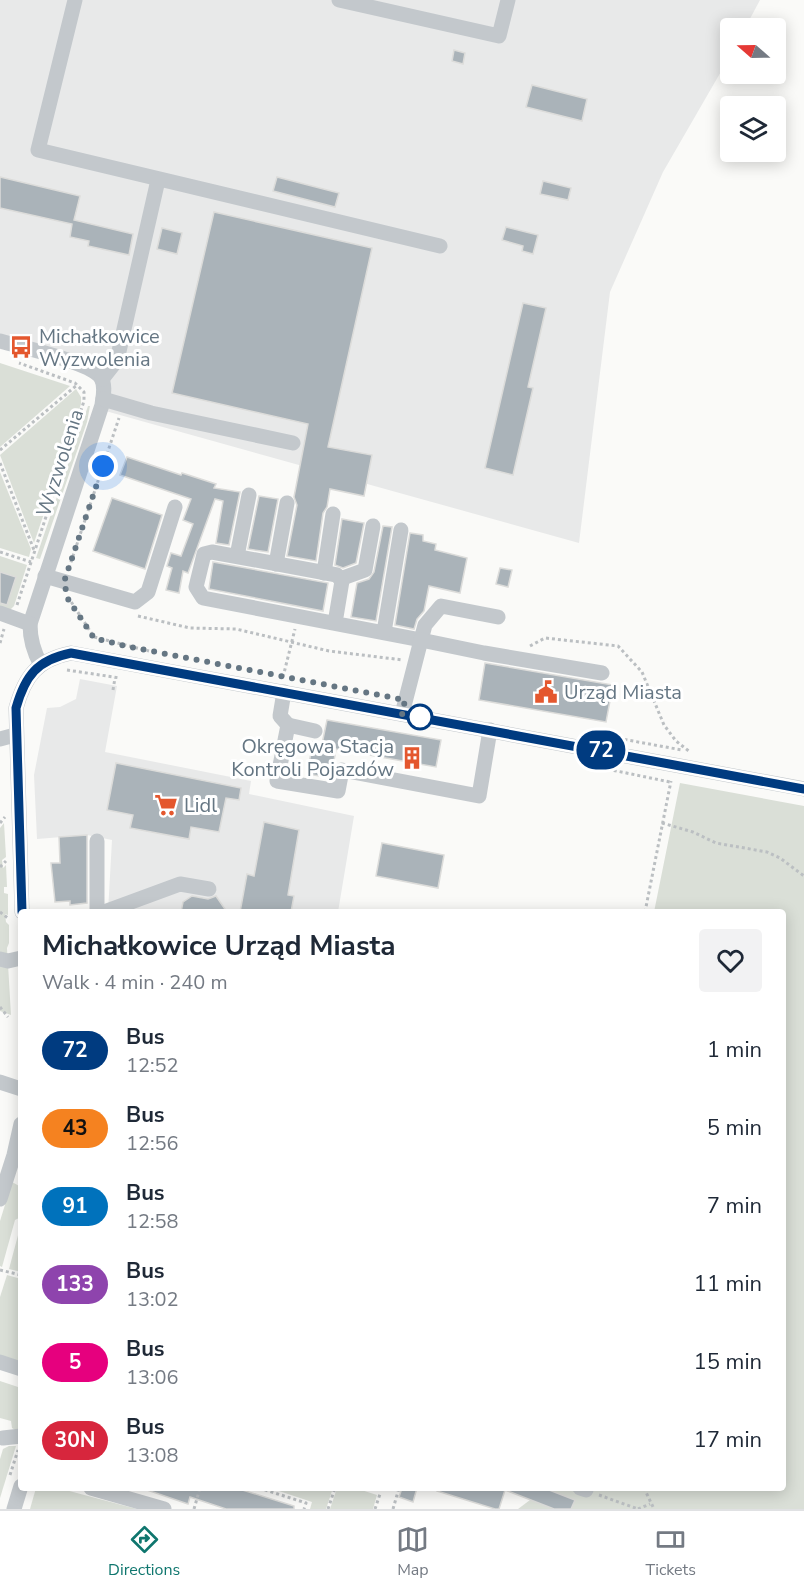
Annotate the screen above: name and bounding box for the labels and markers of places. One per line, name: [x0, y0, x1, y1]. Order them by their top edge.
place label: Michałkowice Wyzwolenia: [39, 323, 160, 373]
bus stop icon: Michałkowice Wyzwolenia: [8, 334, 34, 360]
public building icon: Urząd Miasta: [533, 679, 559, 705]
place label: Urząd Miasta: [564, 679, 682, 706]
unlabelled marker: [407, 704, 433, 730]
place label: Okręgowa Stacja Kontroli Pojazdów: [231, 733, 394, 783]
building icon: Okręgowa Stacja Kontroli Pojazdów: [399, 745, 425, 771]
supermarket icon: Lidl: [153, 792, 179, 818]
place label: Lidl: [184, 792, 217, 819]

